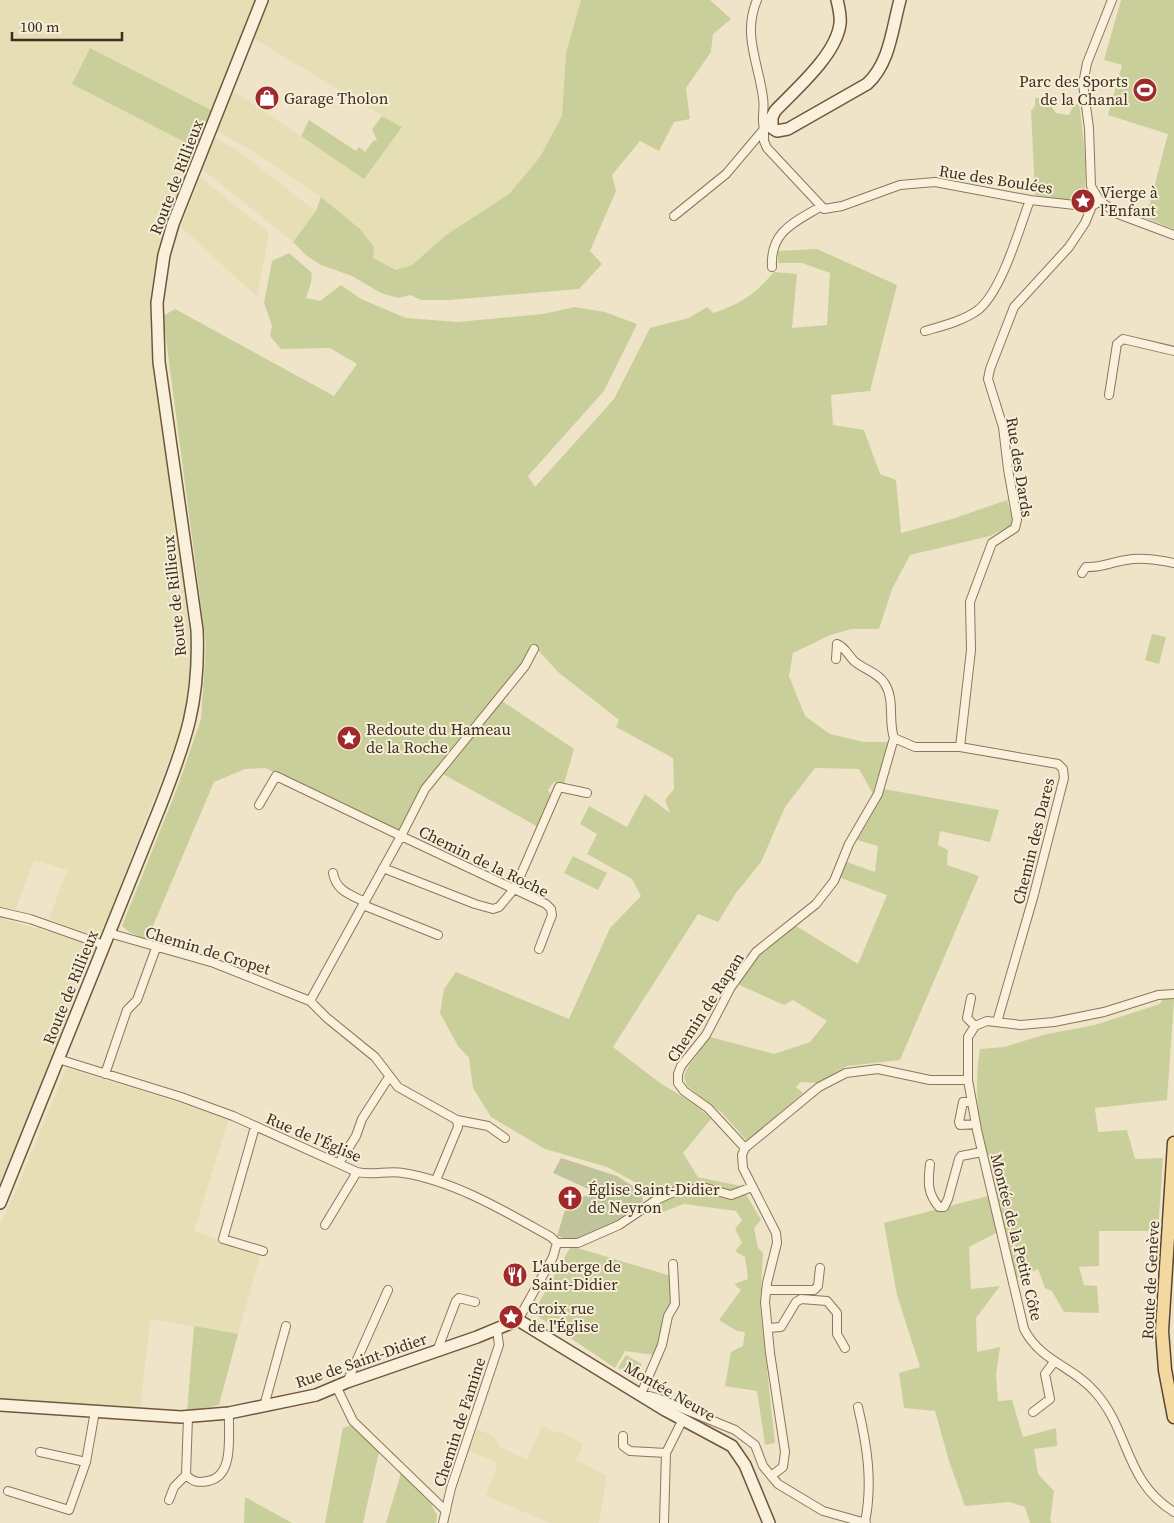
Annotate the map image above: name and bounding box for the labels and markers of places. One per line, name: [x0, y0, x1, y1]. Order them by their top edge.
place label: Parc des Sports de la Chanal: [1019, 70, 1128, 110]
sports icon: Parc des Sports de la Chanal: [1132, 77, 1158, 103]
shop icon: Garage Tholon: [254, 85, 280, 111]
place label: Garage Tholon: [284, 87, 389, 109]
place label: Vierge à l’Enfant: [1100, 181, 1159, 221]
place icon: Vierge à l’Enfant: [1070, 188, 1096, 214]
place label: Redoute du Hameau de la Roche: [366, 718, 511, 758]
place icon: Redoute du Hameau de la Roche: [336, 725, 362, 751]
place label: Église Saint-Didier de Neyron: [588, 1178, 720, 1218]
church icon: Église Saint-Didier de Neyron: [557, 1185, 583, 1211]
place label: L'auberge de Saint-Didier: [532, 1255, 621, 1295]
restaurant icon: L'auberge de Saint-Didier: [502, 1262, 528, 1288]
place label: Croix rue de l'Église: [528, 1297, 599, 1337]
place icon: Croix rue de l'Église: [498, 1304, 524, 1330]

